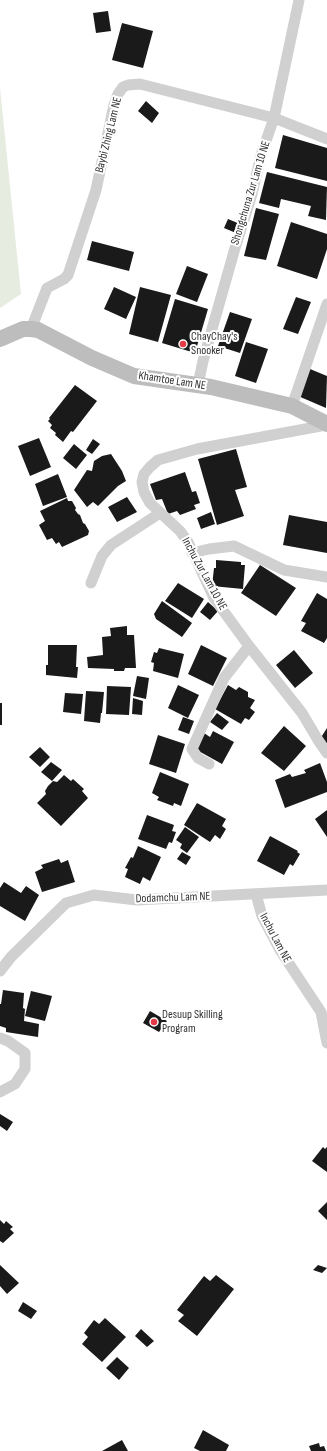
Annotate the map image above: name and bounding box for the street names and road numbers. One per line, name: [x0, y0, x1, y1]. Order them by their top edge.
street label: Baybi Zhing Lam NE: [93, 96, 125, 174]
street label: Shongchuna Zur Lam 10 NE: [228, 139, 274, 247]
street label: Khamtoe Lam NE: [137, 369, 207, 393]
street label: Inchu Zur Lam 10 NE: [178, 535, 230, 613]
street label: Dodamchu Lam NE: [135, 889, 211, 907]
street label: Inchu Lam NE: [256, 911, 294, 965]

